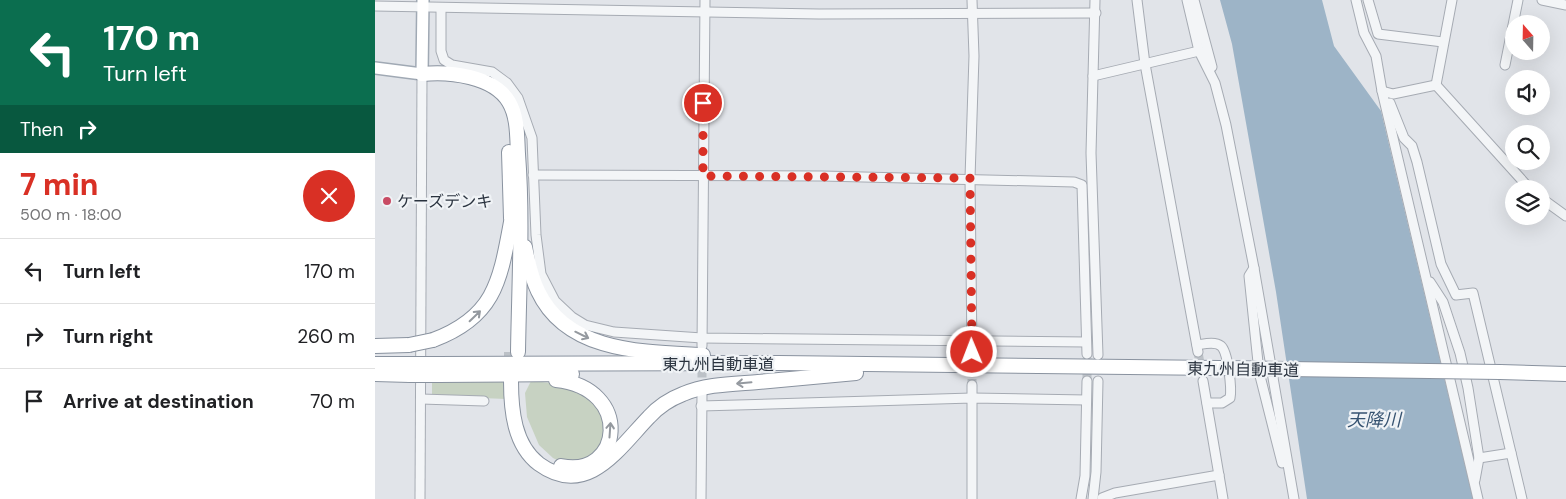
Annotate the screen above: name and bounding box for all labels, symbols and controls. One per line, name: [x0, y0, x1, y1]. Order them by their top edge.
text: 170 m: [103, 15, 200, 61]
north arrow: [1505, 15, 1550, 60]
map controls: [1505, 15, 1550, 225]
icon: left: [20, 20, 85, 85]
text: Turn left: [103, 59, 187, 88]
button: sound: [1505, 70, 1550, 115]
pin: [682, 82, 724, 124]
icon: arrive: [689, 89, 717, 117]
icon: right: [73, 115, 101, 143]
text: Then: [20, 117, 63, 142]
button: search: [1505, 125, 1550, 170]
text: 7 min: [20, 165, 98, 204]
button: close: [303, 170, 355, 222]
button: layers: [1505, 180, 1550, 225]
place label: ケーズデンキ: [397, 191, 492, 212]
marker: ケーズデンキ: [381, 195, 393, 207]
text: 500 m · 18:00: [20, 204, 122, 225]
icon: left: [20, 257, 48, 285]
text: Turn left: [63, 259, 141, 284]
text: 170 m: [304, 259, 355, 284]
one-way arrow: [468, 310, 481, 322]
icon: right: [20, 322, 48, 350]
text: Turn right: [63, 324, 153, 349]
text: 260 m: [297, 324, 355, 349]
position arrow: [945, 325, 997, 377]
one-way arrow: [574, 331, 589, 341]
street label: 東九州自動車道: [662, 354, 774, 375]
street label: 東九州自動車道: [1187, 358, 1299, 381]
one-way arrow: [736, 378, 752, 388]
icon: arrive: [20, 387, 48, 415]
text: Arrive at destination: [63, 389, 254, 414]
text: 70 m: [310, 389, 355, 414]
water label: 天降川: [1347, 408, 1403, 432]
one-way arrow: [605, 423, 615, 439]

